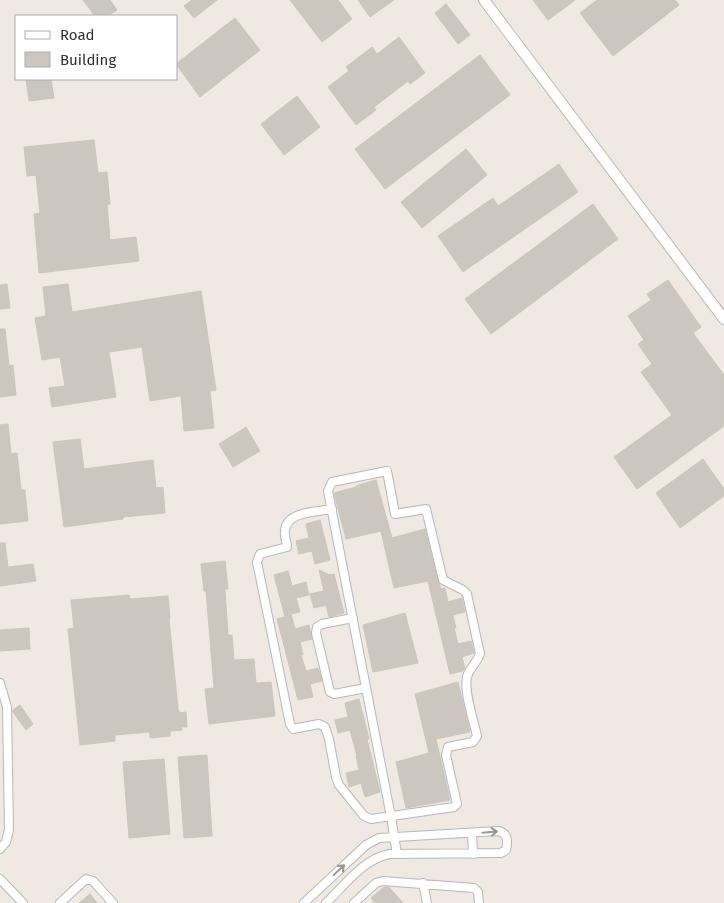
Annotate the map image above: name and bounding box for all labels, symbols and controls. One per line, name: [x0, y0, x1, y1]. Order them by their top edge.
legend: [15, 15, 178, 80]
text: Road: [60, 26, 95, 44]
text: Building: [60, 51, 116, 69]
one-way arrow: [482, 827, 498, 837]
one-way arrow: [333, 864, 345, 876]

